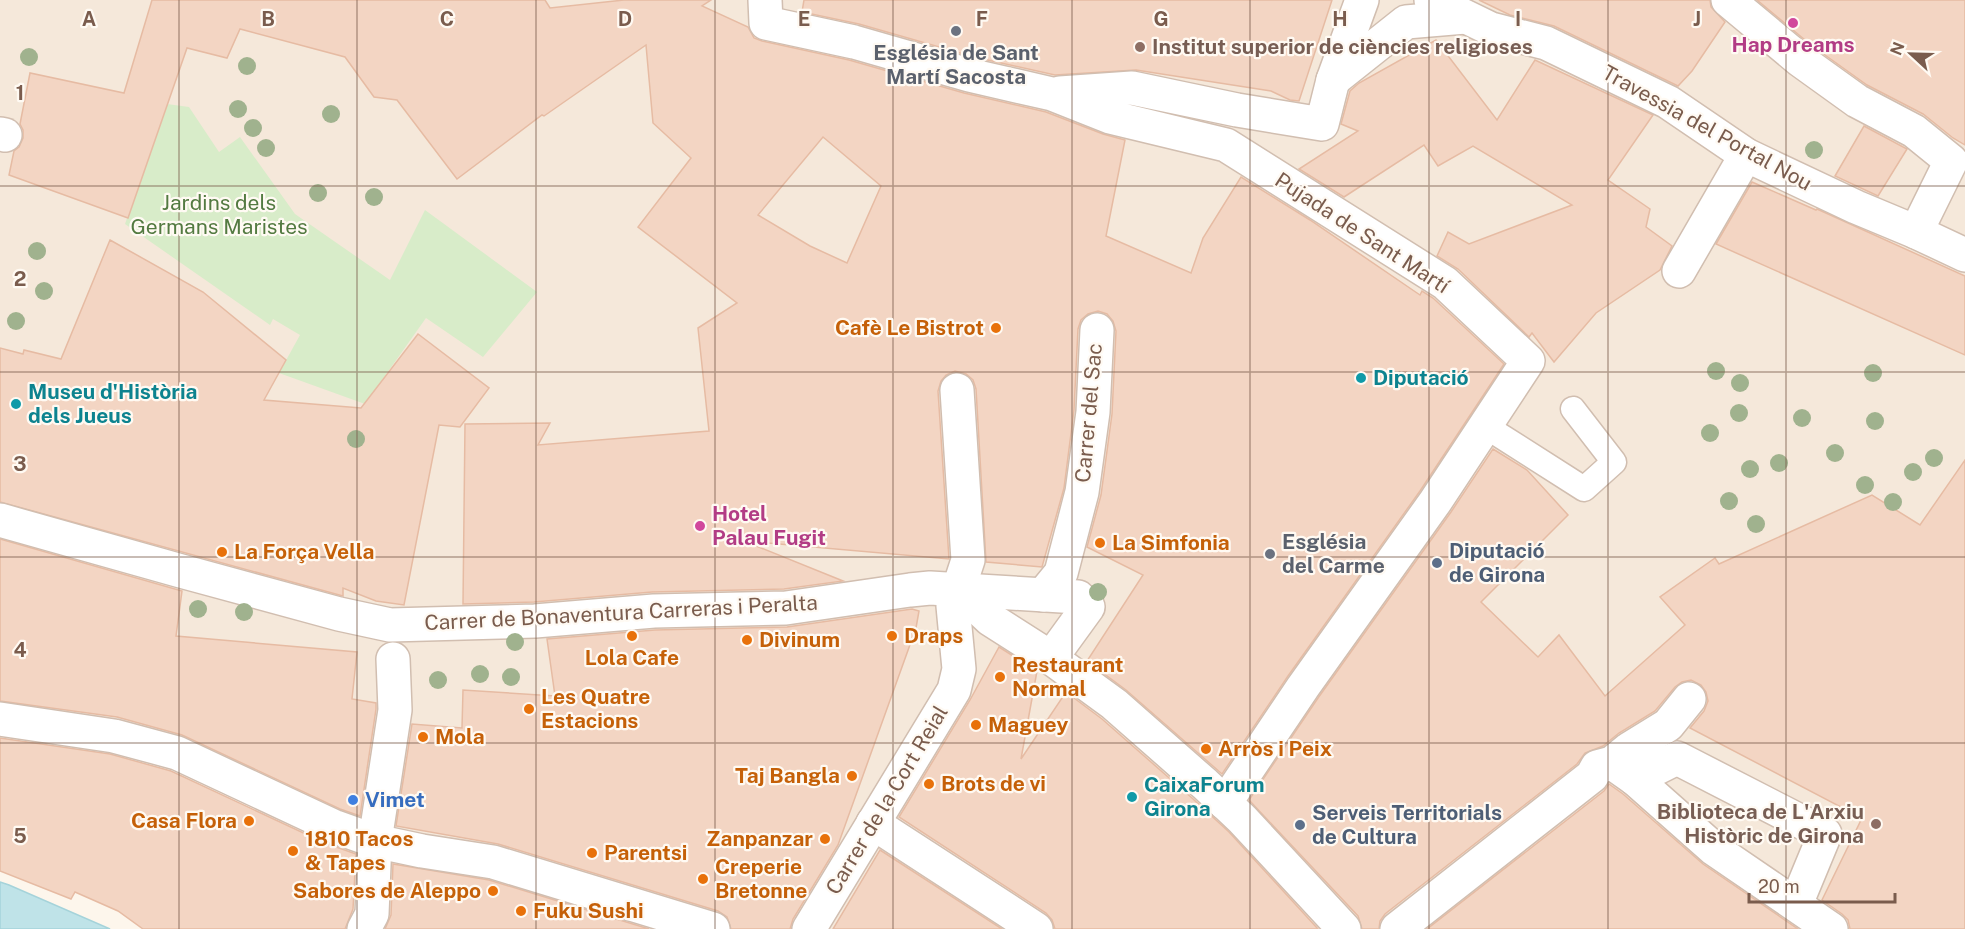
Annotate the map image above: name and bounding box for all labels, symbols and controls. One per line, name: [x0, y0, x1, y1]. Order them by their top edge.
text: A: [82, 7, 96, 31]
text: B: [261, 7, 275, 31]
text: C: [440, 7, 454, 31]
text: D: [618, 7, 632, 31]
text: E: [798, 7, 810, 31]
text: F: [976, 7, 988, 31]
text: G: [1153, 7, 1169, 31]
text: H: [1332, 7, 1348, 31]
text: I: [1515, 7, 1521, 31]
text: J: [1693, 7, 1701, 31]
marker: Hap Dreams: [1786, 16, 1800, 30]
marker: Església de Sant Martí Sacosta: [949, 24, 963, 38]
north arrow: [1881, 24, 1941, 84]
place label: Hap Dreams: [1732, 32, 1854, 57]
place label: Institut superior de ciències religioses: [1152, 34, 1533, 59]
text: N: [1886, 39, 1909, 58]
place label: Església de Sant Martí Sacosta: [873, 40, 1039, 89]
marker: Institut superior de ciències religioses: [1133, 40, 1147, 54]
street label: Travessia del Portal Nou: [1598, 59, 1816, 196]
text: 1: [16, 81, 24, 105]
street label: Pujada de Sant Martí: [1270, 167, 1455, 299]
park label: Jardins dels Germans Maristes: [130, 190, 308, 239]
text: 2: [14, 267, 26, 291]
place label: Cafè Le Bistrot: [835, 315, 984, 340]
marker: Cafè Le Bistrot: [989, 321, 1003, 335]
street label: Carrer del Sac: [1070, 342, 1107, 484]
place label: Diputació: [1373, 365, 1469, 390]
marker: Diputació: [1354, 371, 1368, 385]
place label: Museu d'Història dels Jueus: [28, 379, 198, 428]
marker: Museu d'Història dels Jueus: [9, 397, 23, 411]
text: 3: [13, 452, 27, 476]
place label: Hotel Palau Fugit: [712, 501, 826, 550]
marker: Hotel Palau Fugit: [693, 519, 707, 533]
place label: Església del Carme: [1282, 529, 1385, 578]
place label: La Simfonia: [1112, 530, 1230, 555]
marker: La Simfonia: [1093, 536, 1107, 550]
place label: Diputació de Girona: [1449, 538, 1545, 587]
place label: La Força Vella: [234, 539, 374, 564]
marker: La Força Vella: [215, 545, 229, 559]
marker: Església del Carme: [1263, 547, 1277, 561]
marker: Diputació de Girona: [1430, 556, 1444, 570]
street label: Carrer de Bonaventura Carreras i Peralta: [424, 590, 818, 635]
place label: Draps: [904, 623, 963, 648]
place label: Divinum: [759, 627, 840, 652]
marker: Lola Cafe: [625, 629, 639, 643]
marker: Draps: [885, 629, 899, 643]
marker: Divinum: [740, 633, 754, 647]
text: 4: [13, 638, 27, 662]
place label: Lola Cafe: [585, 645, 679, 670]
place label: Restaurant Normal: [1012, 652, 1124, 701]
marker: Restaurant Normal: [993, 670, 1007, 684]
place label: Les Quatre Estacions: [541, 684, 650, 733]
street label: Carrer de la Cort Reial: [820, 701, 953, 899]
marker: Les Quatre Estacions: [522, 702, 536, 716]
place label: Maguey: [988, 712, 1068, 737]
marker: Maguey: [969, 718, 983, 732]
place label: Mola: [435, 724, 485, 749]
marker: Mola: [416, 730, 430, 744]
place label: Arròs i Peix: [1218, 736, 1332, 761]
marker: Arròs i Peix: [1199, 742, 1213, 756]
place label: Taj Bangla: [735, 763, 840, 788]
marker: Taj Bangla: [845, 769, 859, 783]
place label: Brots de vi: [941, 771, 1046, 796]
place label: CaixaForum Girona: [1144, 772, 1265, 821]
marker: Brots de vi: [922, 777, 936, 791]
place label: Vimet: [365, 787, 425, 812]
marker: CaixaForum Girona: [1125, 790, 1139, 804]
marker: Vimet: [346, 793, 360, 807]
place label: Biblioteca de L'Arxiu Històric de Girona: [1657, 799, 1864, 848]
place label: Serveis Territorials de Cultura: [1312, 800, 1502, 849]
place label: Casa Flora: [131, 808, 237, 833]
marker: Casa Flora: [242, 814, 256, 828]
marker: Biblioteca de L'Arxiu Històric de Girona: [1869, 817, 1883, 831]
marker: Serveis Territorials de Cultura: [1293, 818, 1307, 832]
text: 5: [13, 824, 27, 848]
place label: 1810 Tacos & Tapes: [305, 826, 413, 875]
place label: Zanpanzar: [706, 826, 813, 851]
marker: Zanpanzar: [818, 832, 832, 846]
place label: Parentsi: [604, 840, 687, 865]
marker: 1810 Tacos & Tapes: [286, 844, 300, 858]
marker: Parentsi: [585, 846, 599, 860]
place label: Creperie Bretonne: [715, 854, 807, 903]
scale bar: [1749, 866, 1894, 904]
marker: Creperie Bretonne: [696, 872, 710, 886]
text: 20 m: [1758, 876, 1800, 897]
place label: Sabores de Aleppo: [293, 878, 481, 903]
marker: Sabores de Aleppo: [486, 884, 500, 898]
place label: Fuku Sushi: [533, 898, 644, 923]
marker: Fuku Sushi: [514, 904, 528, 918]

